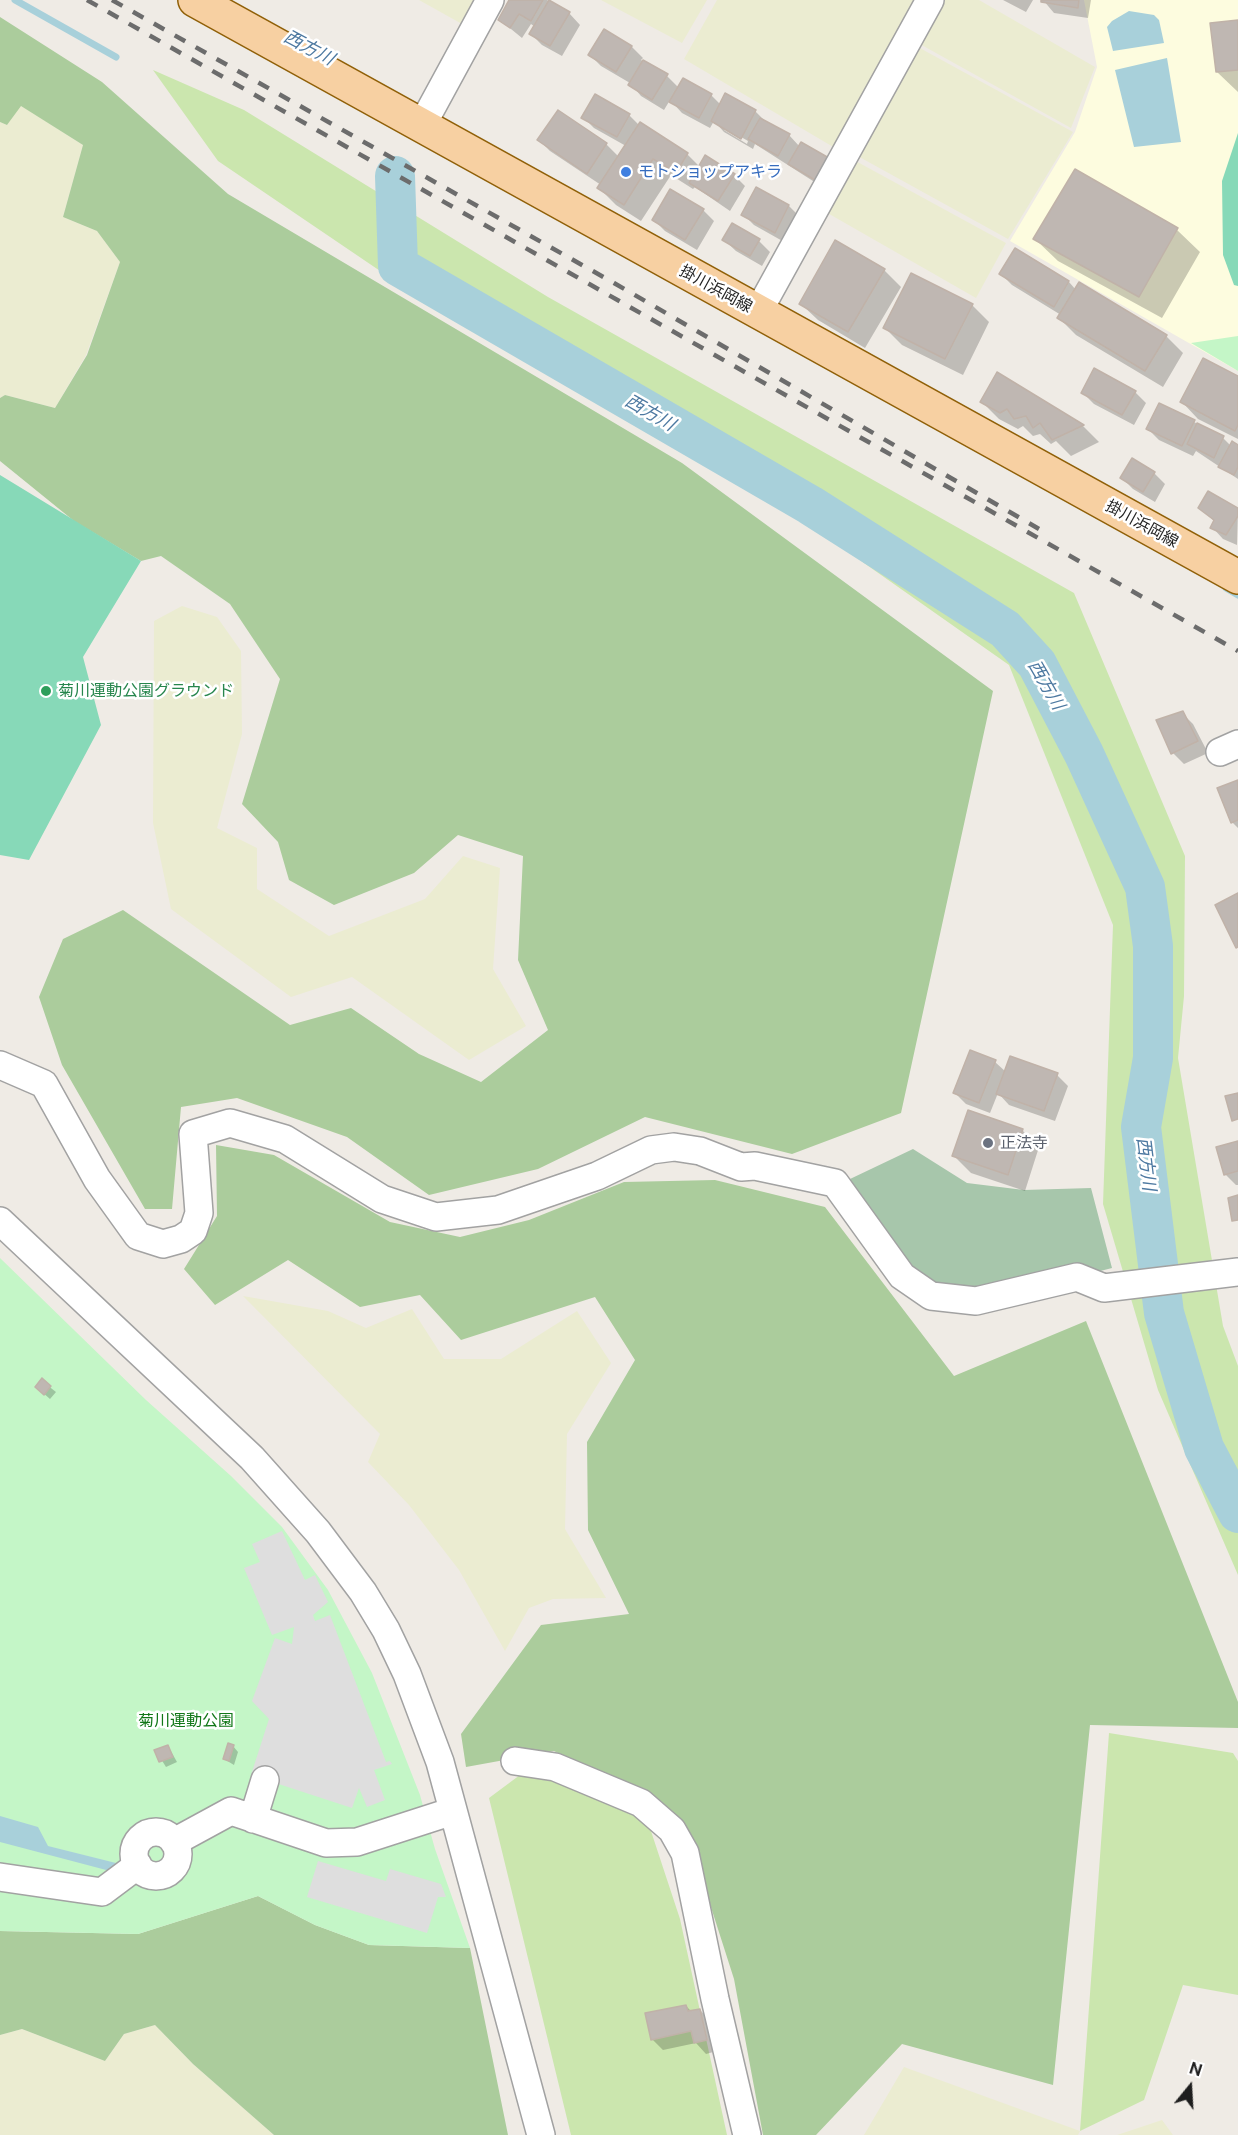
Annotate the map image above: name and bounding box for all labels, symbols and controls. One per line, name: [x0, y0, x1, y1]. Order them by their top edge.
water label: 西方川: [280, 26, 338, 70]
place label: モトショップアキラ: [638, 162, 782, 182]
marker: モトショップアキラ: [619, 165, 633, 179]
street label: 掛川浜岡線: [676, 261, 756, 317]
water label: 西方川: [621, 390, 679, 436]
street label: 掛川浜岡線: [1102, 496, 1182, 552]
water label: 西方川: [1023, 656, 1069, 714]
place label: 菊川運動公園グラウンド: [58, 681, 234, 701]
marker: 菊川運動公園グラウンド: [39, 684, 53, 698]
place label: 正法寺: [1000, 1133, 1048, 1153]
marker: 正法寺: [981, 1136, 995, 1150]
water label: 西方川: [1132, 1136, 1160, 1192]
park label: 菊川運動公園: [138, 1711, 234, 1731]
north arrow: [1160, 2057, 1220, 2117]
text: N: [1187, 2058, 1205, 2080]

